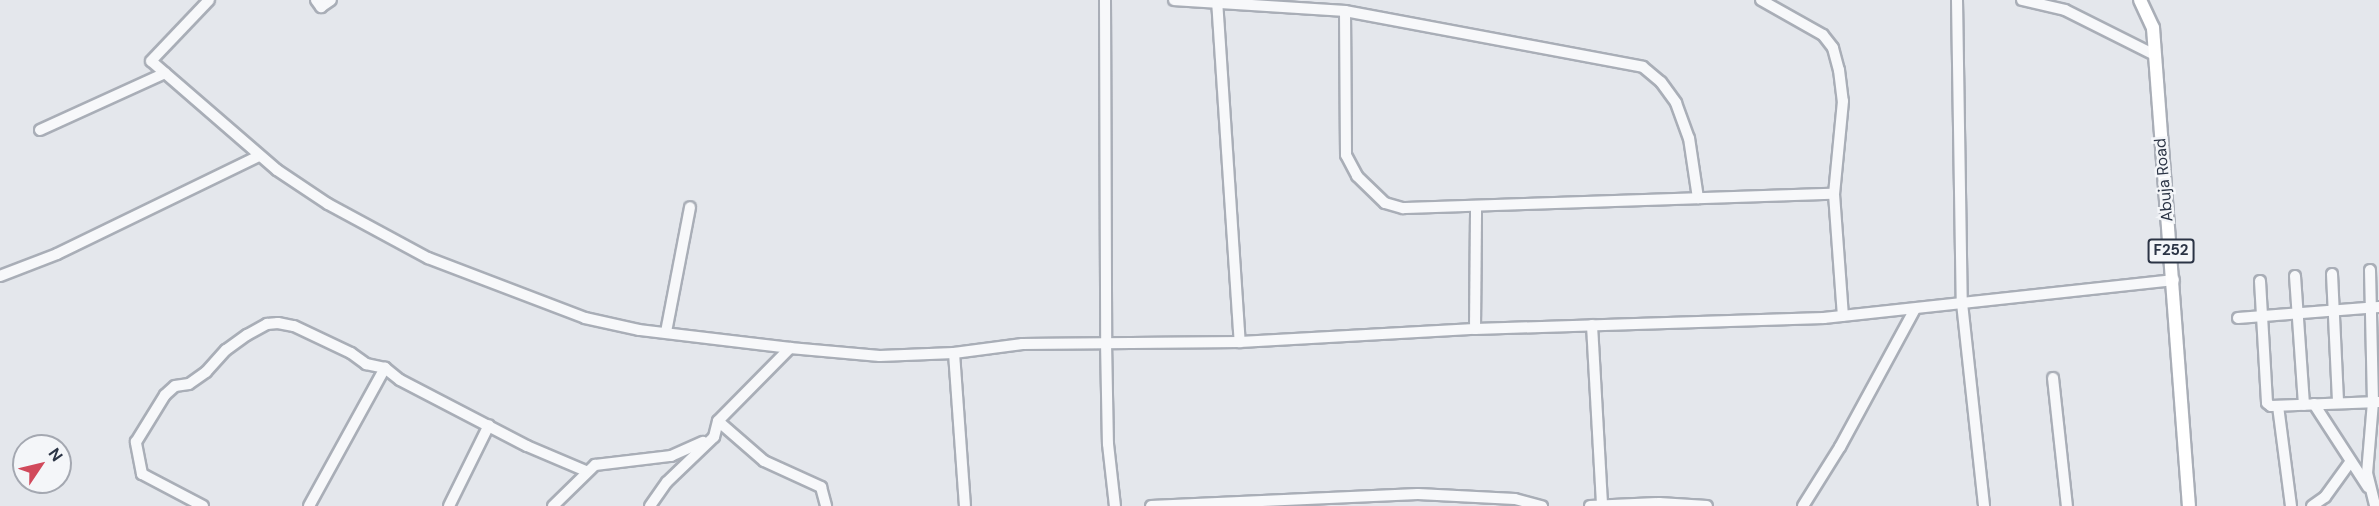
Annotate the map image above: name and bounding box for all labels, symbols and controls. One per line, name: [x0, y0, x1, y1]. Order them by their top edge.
street label: Abuja Road: [2151, 137, 2177, 223]
road number: F252: [2147, 239, 2195, 263]
north arrow: [12, 434, 72, 494]
text: N: [44, 444, 67, 465]

